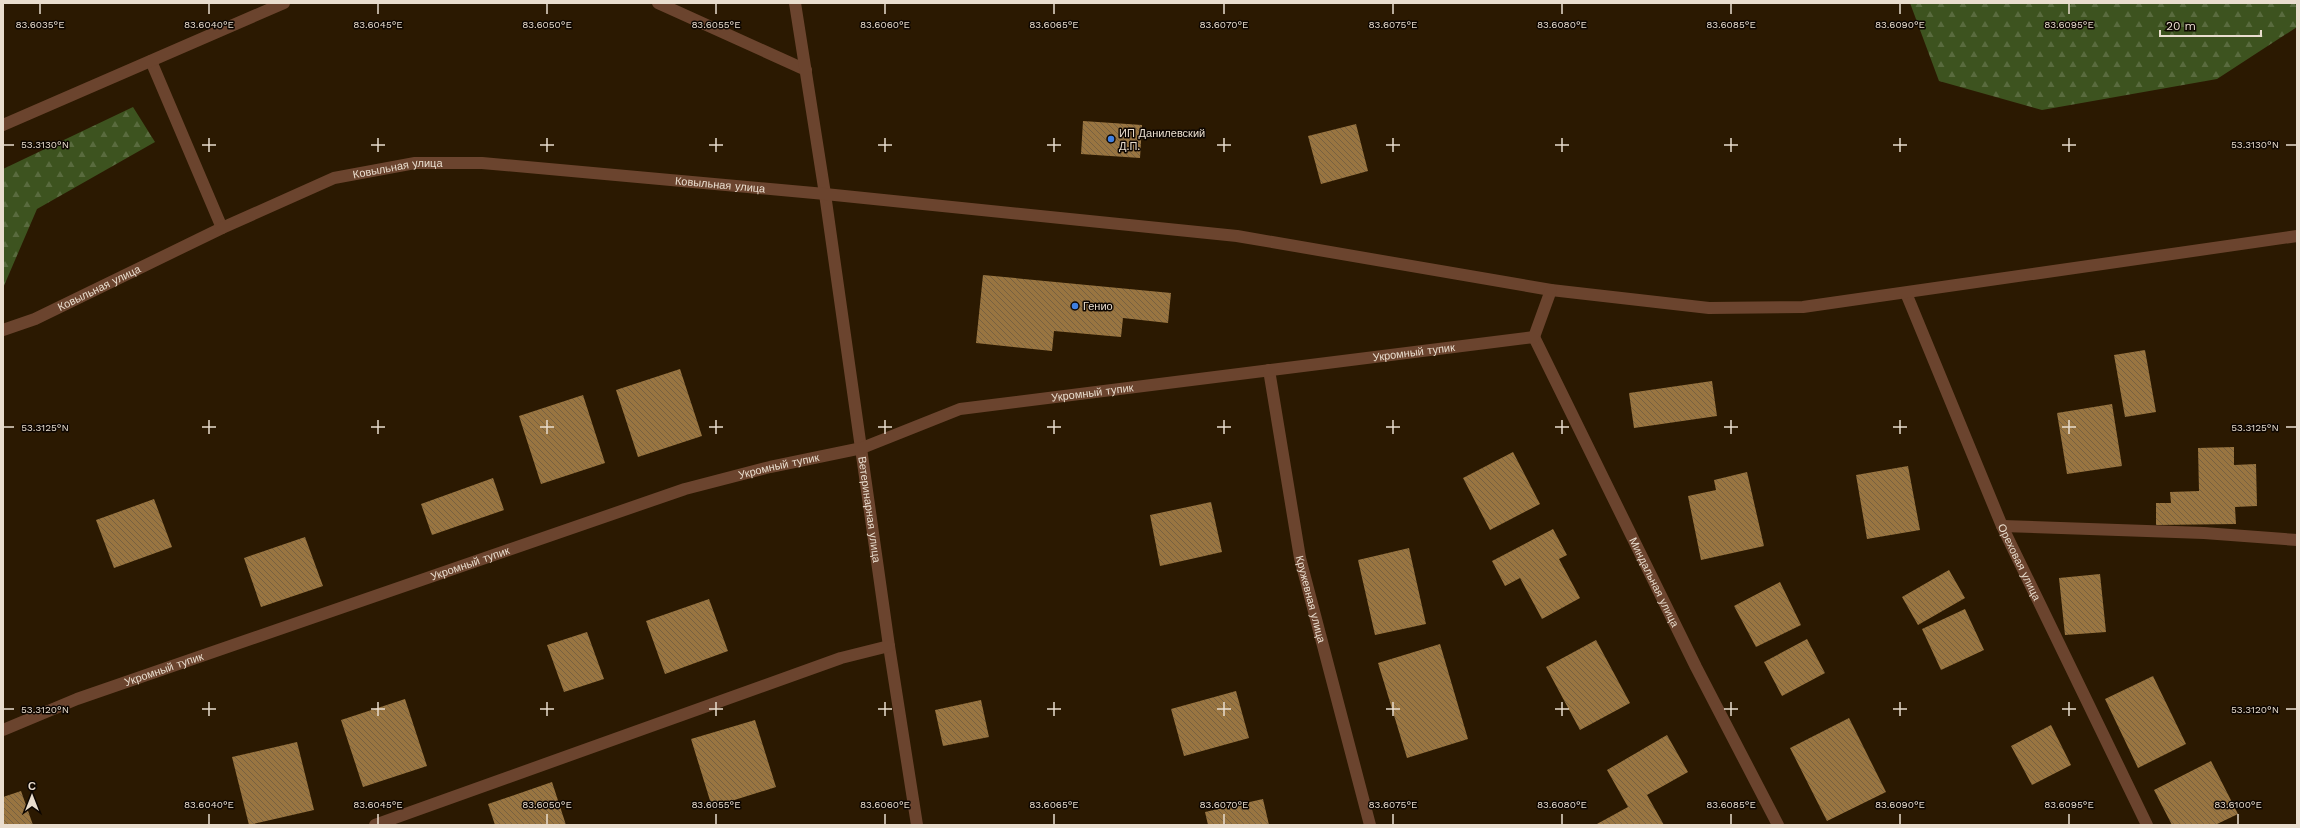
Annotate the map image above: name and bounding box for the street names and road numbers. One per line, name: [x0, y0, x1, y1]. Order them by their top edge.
street label: Ковыльная улица: [352, 157, 443, 181]
street label: Ковыльная улица: [674, 174, 767, 196]
street label: Ковыльная улица: [56, 262, 144, 314]
street label: Укромный тупик: [1372, 341, 1456, 364]
street label: Укромный тупик: [1051, 381, 1134, 404]
street label: Укромный тупик: [737, 451, 821, 482]
street label: Ветеринарная улица: [855, 456, 883, 564]
street label: Ореховая улица: [1995, 522, 2044, 604]
street label: Миндальная улица: [1626, 535, 1682, 630]
street label: Укромный тупик: [429, 544, 512, 583]
street label: Кружевная улица: [1293, 554, 1328, 645]
street label: Укромный тупик: [123, 650, 205, 689]

